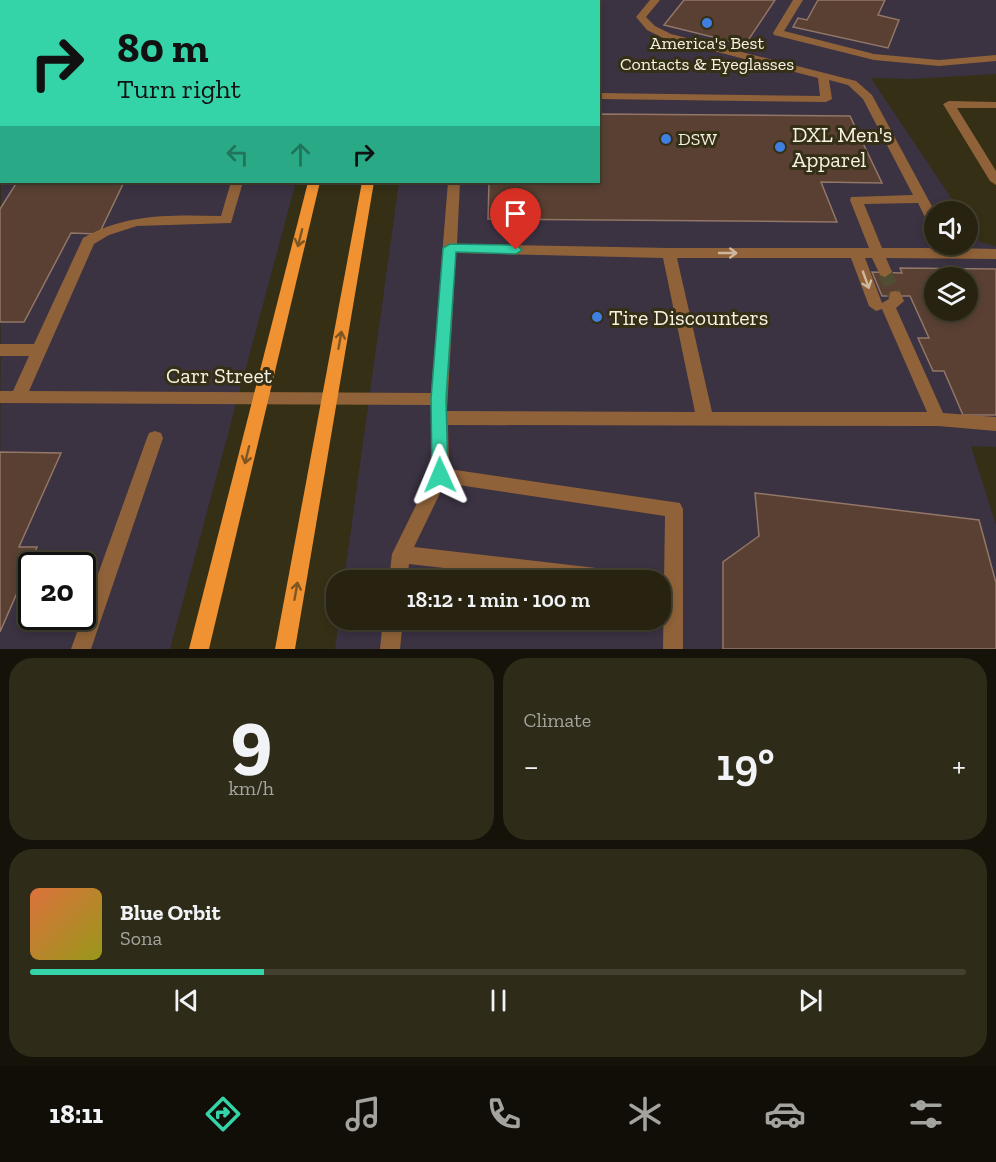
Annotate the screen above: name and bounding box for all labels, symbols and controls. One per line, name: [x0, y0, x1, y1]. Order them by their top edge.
marker: America's Best Contacts & Eyeglasses: [700, 16, 714, 30]
text: 80 m: [117, 22, 208, 73]
icon: right: [18, 24, 96, 102]
place label: America's Best Contacts & Eyeglasses: [620, 32, 794, 75]
text: Turn right: [117, 73, 241, 105]
place label: DXL Men's Apparel: [792, 121, 893, 173]
place label: DSW: [678, 128, 717, 150]
marker: DSW: [659, 132, 673, 146]
icon: left: [221, 138, 254, 171]
icon: ahead: [284, 138, 317, 171]
icon: right: [347, 138, 380, 171]
marker: DXL Men's Apparel: [773, 140, 787, 154]
pin: [490, 188, 541, 250]
icon: arrive: [499, 197, 532, 230]
map controls: [924, 201, 978, 321]
button: sound: [924, 201, 978, 255]
one-way arrow: [294, 229, 306, 248]
one-way arrow: [717, 247, 737, 259]
button: layers: [924, 267, 978, 321]
one-way arrow: [862, 270, 873, 289]
place label: Tire Discounters: [609, 304, 768, 331]
marker: Tire Discounters: [590, 310, 604, 324]
one-way arrow: [335, 330, 346, 350]
street label: Carr Street: [166, 362, 273, 389]
position arrow: [408, 443, 472, 507]
one-way arrow: [240, 445, 252, 464]
speed limit sign: 20: [18, 552, 96, 630]
one-way arrow: [290, 582, 301, 602]
text: 18:12 · 1 min · 100 m: [407, 586, 590, 613]
text: 9: [230, 690, 272, 784]
text: Climate: [524, 708, 591, 732]
text: 19°: [716, 738, 775, 792]
text: −: [524, 746, 539, 785]
text: +: [952, 746, 966, 785]
text: km/h: [228, 776, 274, 800]
text: Blue Orbit: [120, 899, 220, 926]
text: Sona: [120, 926, 162, 950]
icon: previous: [170, 984, 203, 1017]
icon: pause: [482, 984, 515, 1017]
icon: next: [794, 984, 827, 1017]
icon: directions: [202, 1093, 244, 1135]
icon: music: [342, 1093, 384, 1135]
icon: phone: [483, 1093, 525, 1135]
icon: climate: [624, 1093, 666, 1135]
icon: car: [764, 1093, 806, 1135]
icon: filters: [905, 1093, 947, 1135]
text: 18:11: [49, 1098, 103, 1130]

